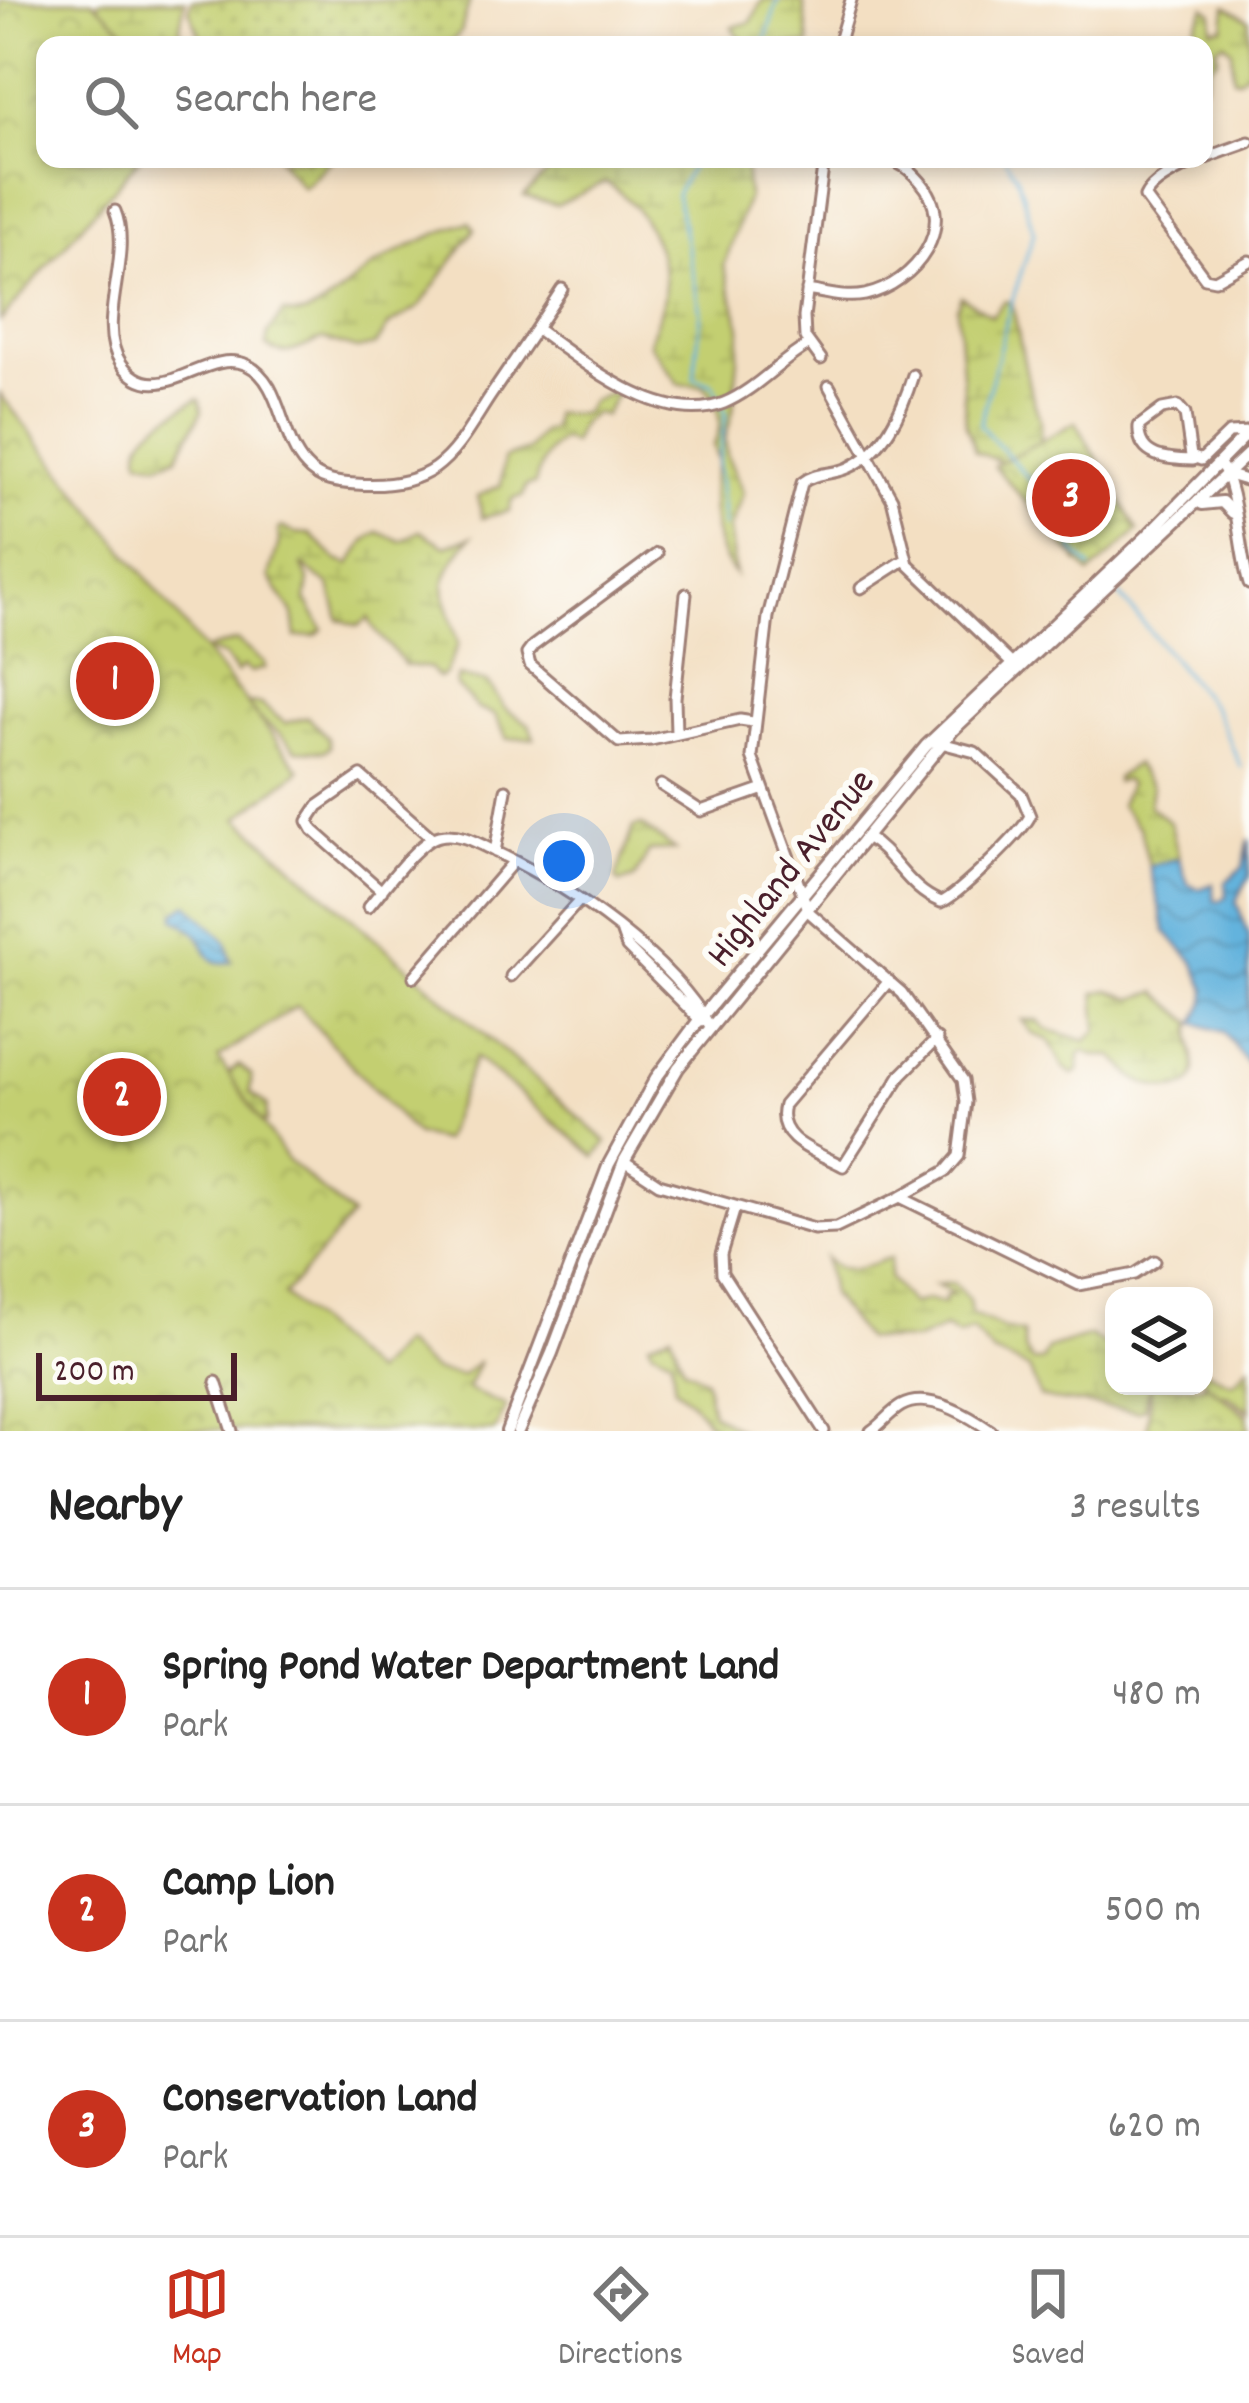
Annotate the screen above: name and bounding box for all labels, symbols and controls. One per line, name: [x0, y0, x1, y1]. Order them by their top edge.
search box: [36, 36, 1213, 168]
icon: search: [78, 69, 144, 135]
text: Search here: [174, 70, 377, 134]
pin: 3: [1032, 453, 1110, 543]
pin: 1: [76, 636, 154, 726]
street label: Highland Avenue: [696, 759, 890, 981]
your location: [534, 831, 594, 891]
pin: 2: [83, 1052, 161, 1142]
map controls: [1105, 1287, 1213, 1395]
button: layers: [1105, 1287, 1213, 1395]
scale bar: [36, 1347, 237, 1400]
text: 200 m: [54, 1350, 135, 1397]
text: Nearby: [48, 1473, 181, 1545]
text: 3 results: [1070, 1482, 1201, 1537]
text: Spring Pond Water Department Land: [162, 1637, 779, 1701]
text: 1: [83, 1669, 91, 1724]
text: 480 m: [1112, 1669, 1201, 1724]
text: Park: [162, 1701, 228, 1756]
text: Camp Lion: [162, 1853, 335, 1917]
text: 2: [78, 1885, 96, 1940]
text: 500 m: [1105, 1885, 1201, 1940]
text: Park: [162, 1917, 228, 1972]
text: Conservation Land: [162, 2069, 478, 2133]
text: 3: [78, 2101, 96, 2156]
text: 620 m: [1108, 2101, 1201, 2156]
text: Park: [162, 2133, 228, 2188]
tab: Map: [164, 2261, 230, 2380]
tab: Directions: [558, 2261, 683, 2380]
tab: Saved: [1011, 2261, 1085, 2380]

